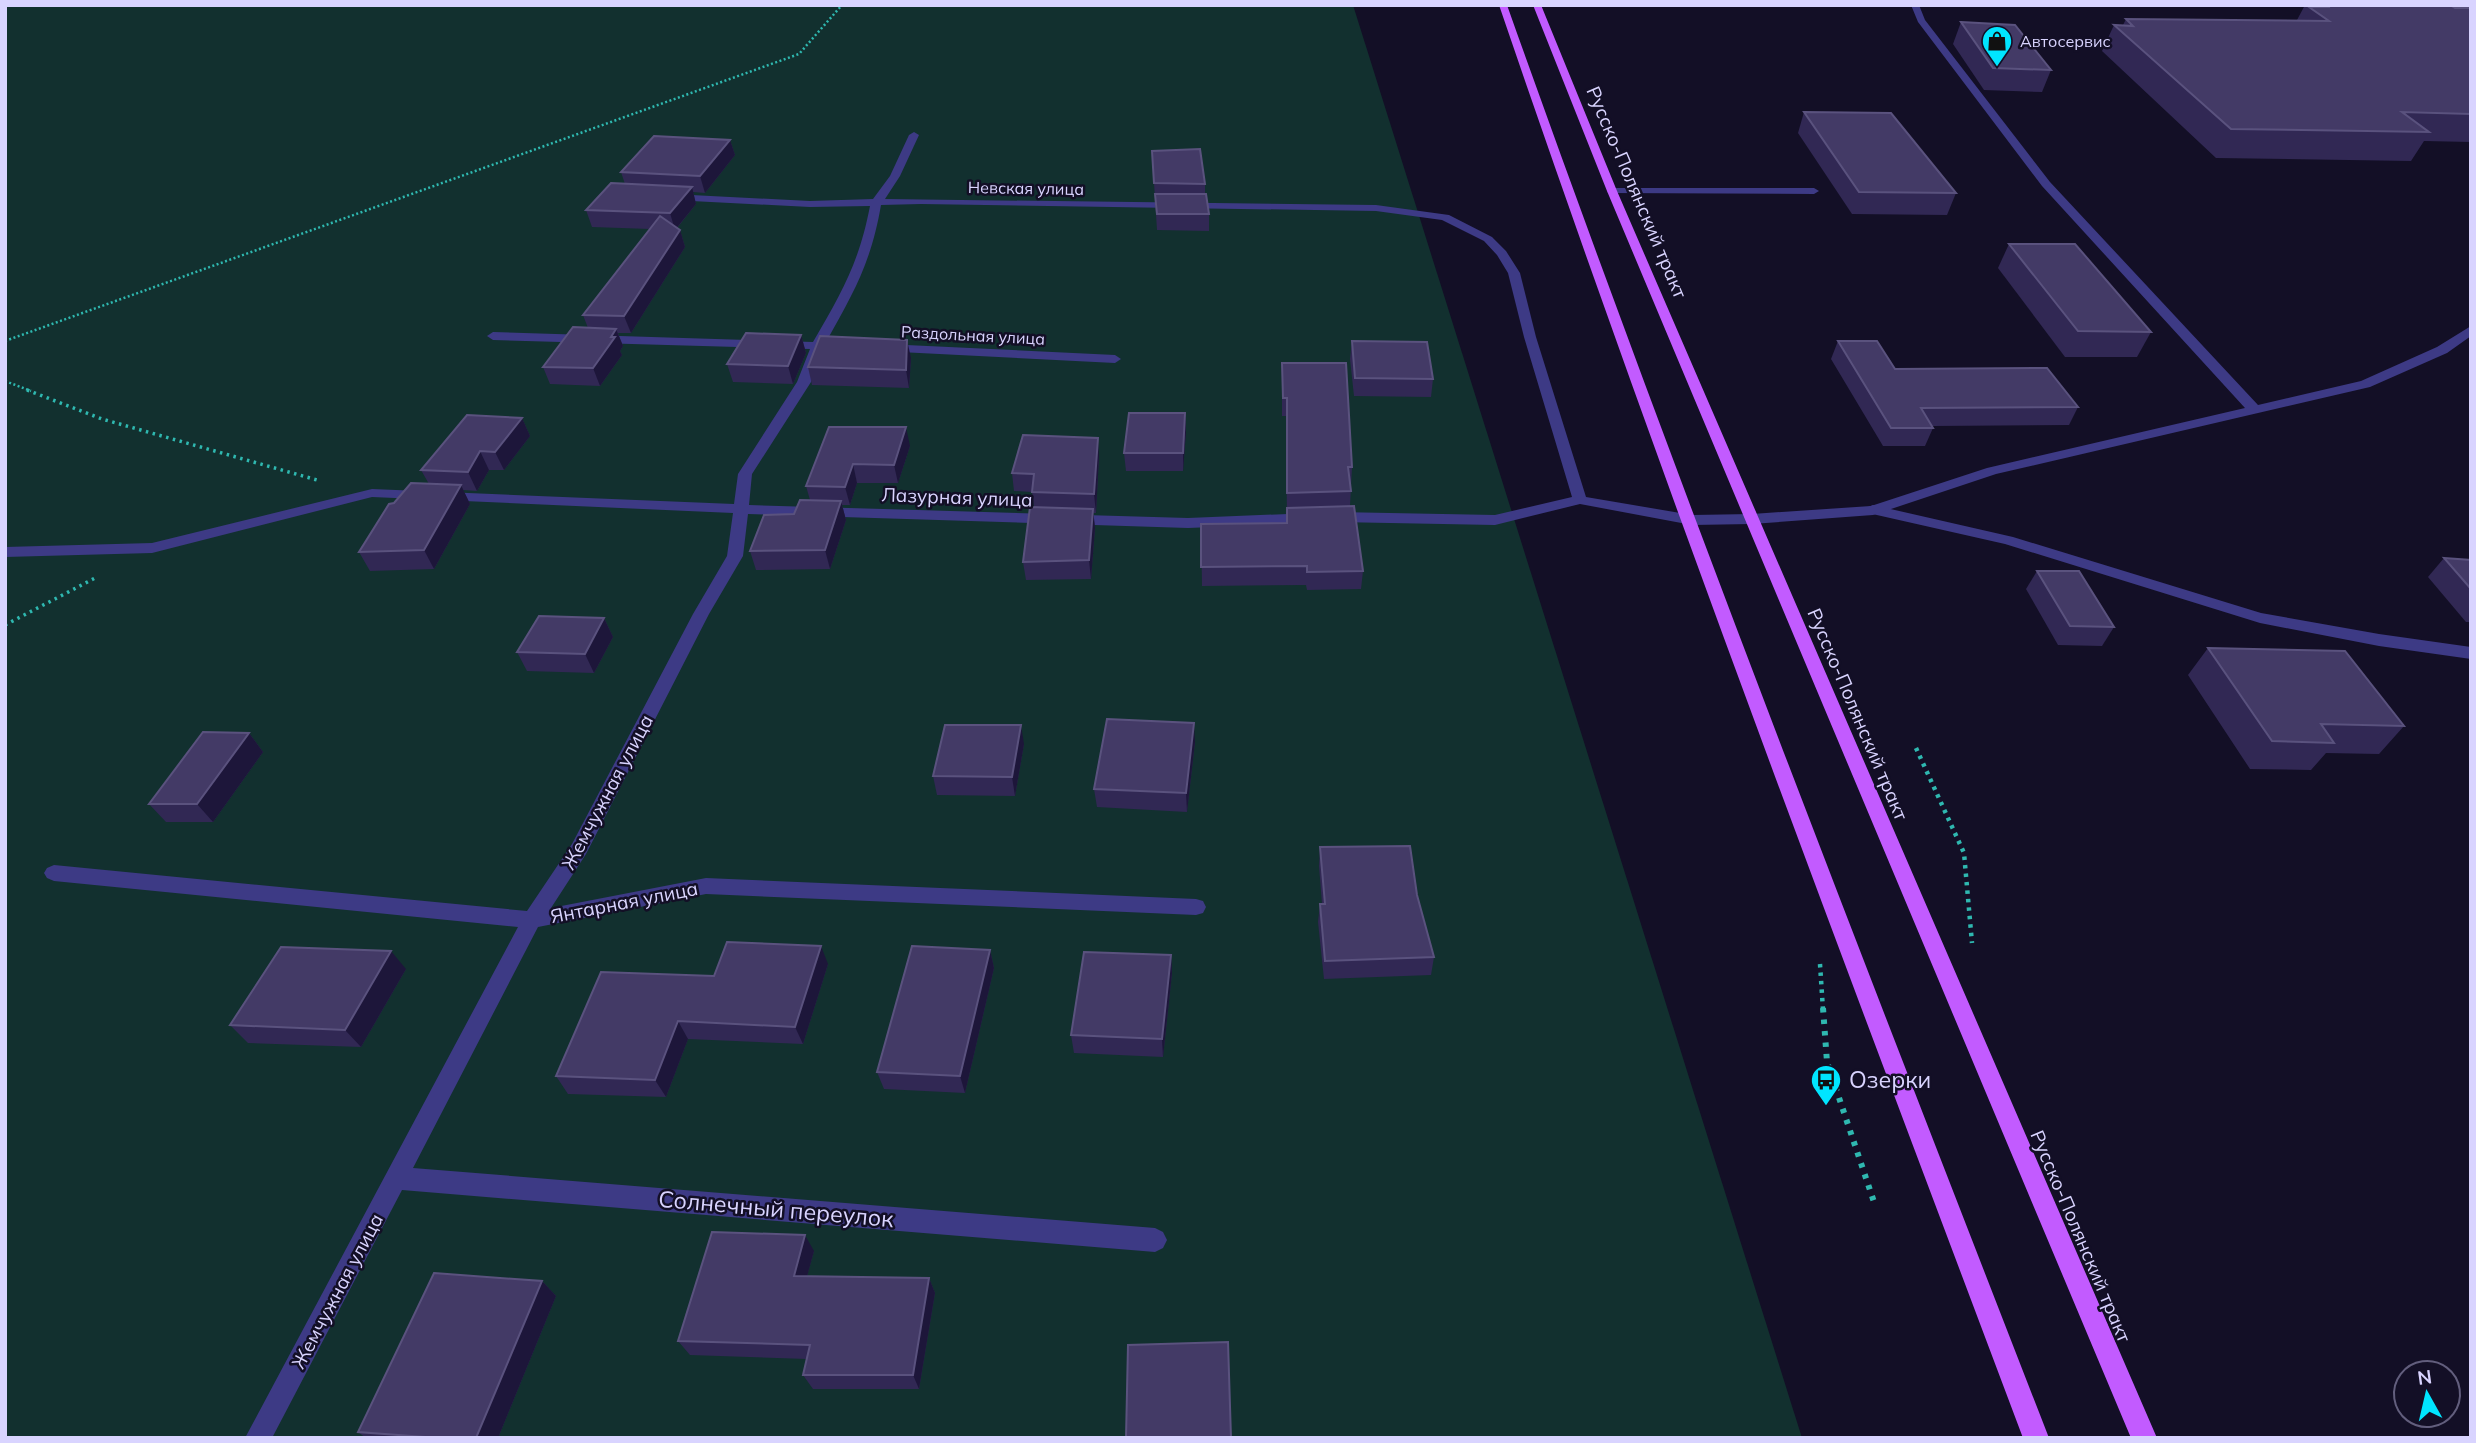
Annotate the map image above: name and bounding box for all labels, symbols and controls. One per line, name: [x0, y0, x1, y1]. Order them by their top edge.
shop icon: Автосервис: [1980, 24, 2014, 68]
place label: Автосервис: [2020, 31, 2111, 51]
street label: Русско-Полянский тракт: [1581, 82, 1693, 302]
street label: Невская улица: [968, 177, 1084, 199]
street label: Раздольная улица: [900, 321, 1046, 349]
street label: Лазурная улица: [881, 482, 1033, 512]
street label: Русско-Полянский тракт: [1802, 604, 1914, 824]
street label: Жемчужная улица: [556, 710, 658, 874]
street label: Янтарная улица: [548, 876, 700, 928]
bus stop icon: Озерки: [1809, 1063, 1843, 1107]
place label: Озерки: [1849, 1065, 1931, 1094]
street label: Русско-Полянский тракт: [2025, 1126, 2137, 1346]
street label: Солнечный переулок: [657, 1184, 896, 1233]
street label: Жемчужная улица: [286, 1209, 388, 1373]
north arrow: [2392, 1359, 2462, 1429]
text: N: [2416, 1364, 2433, 1390]

